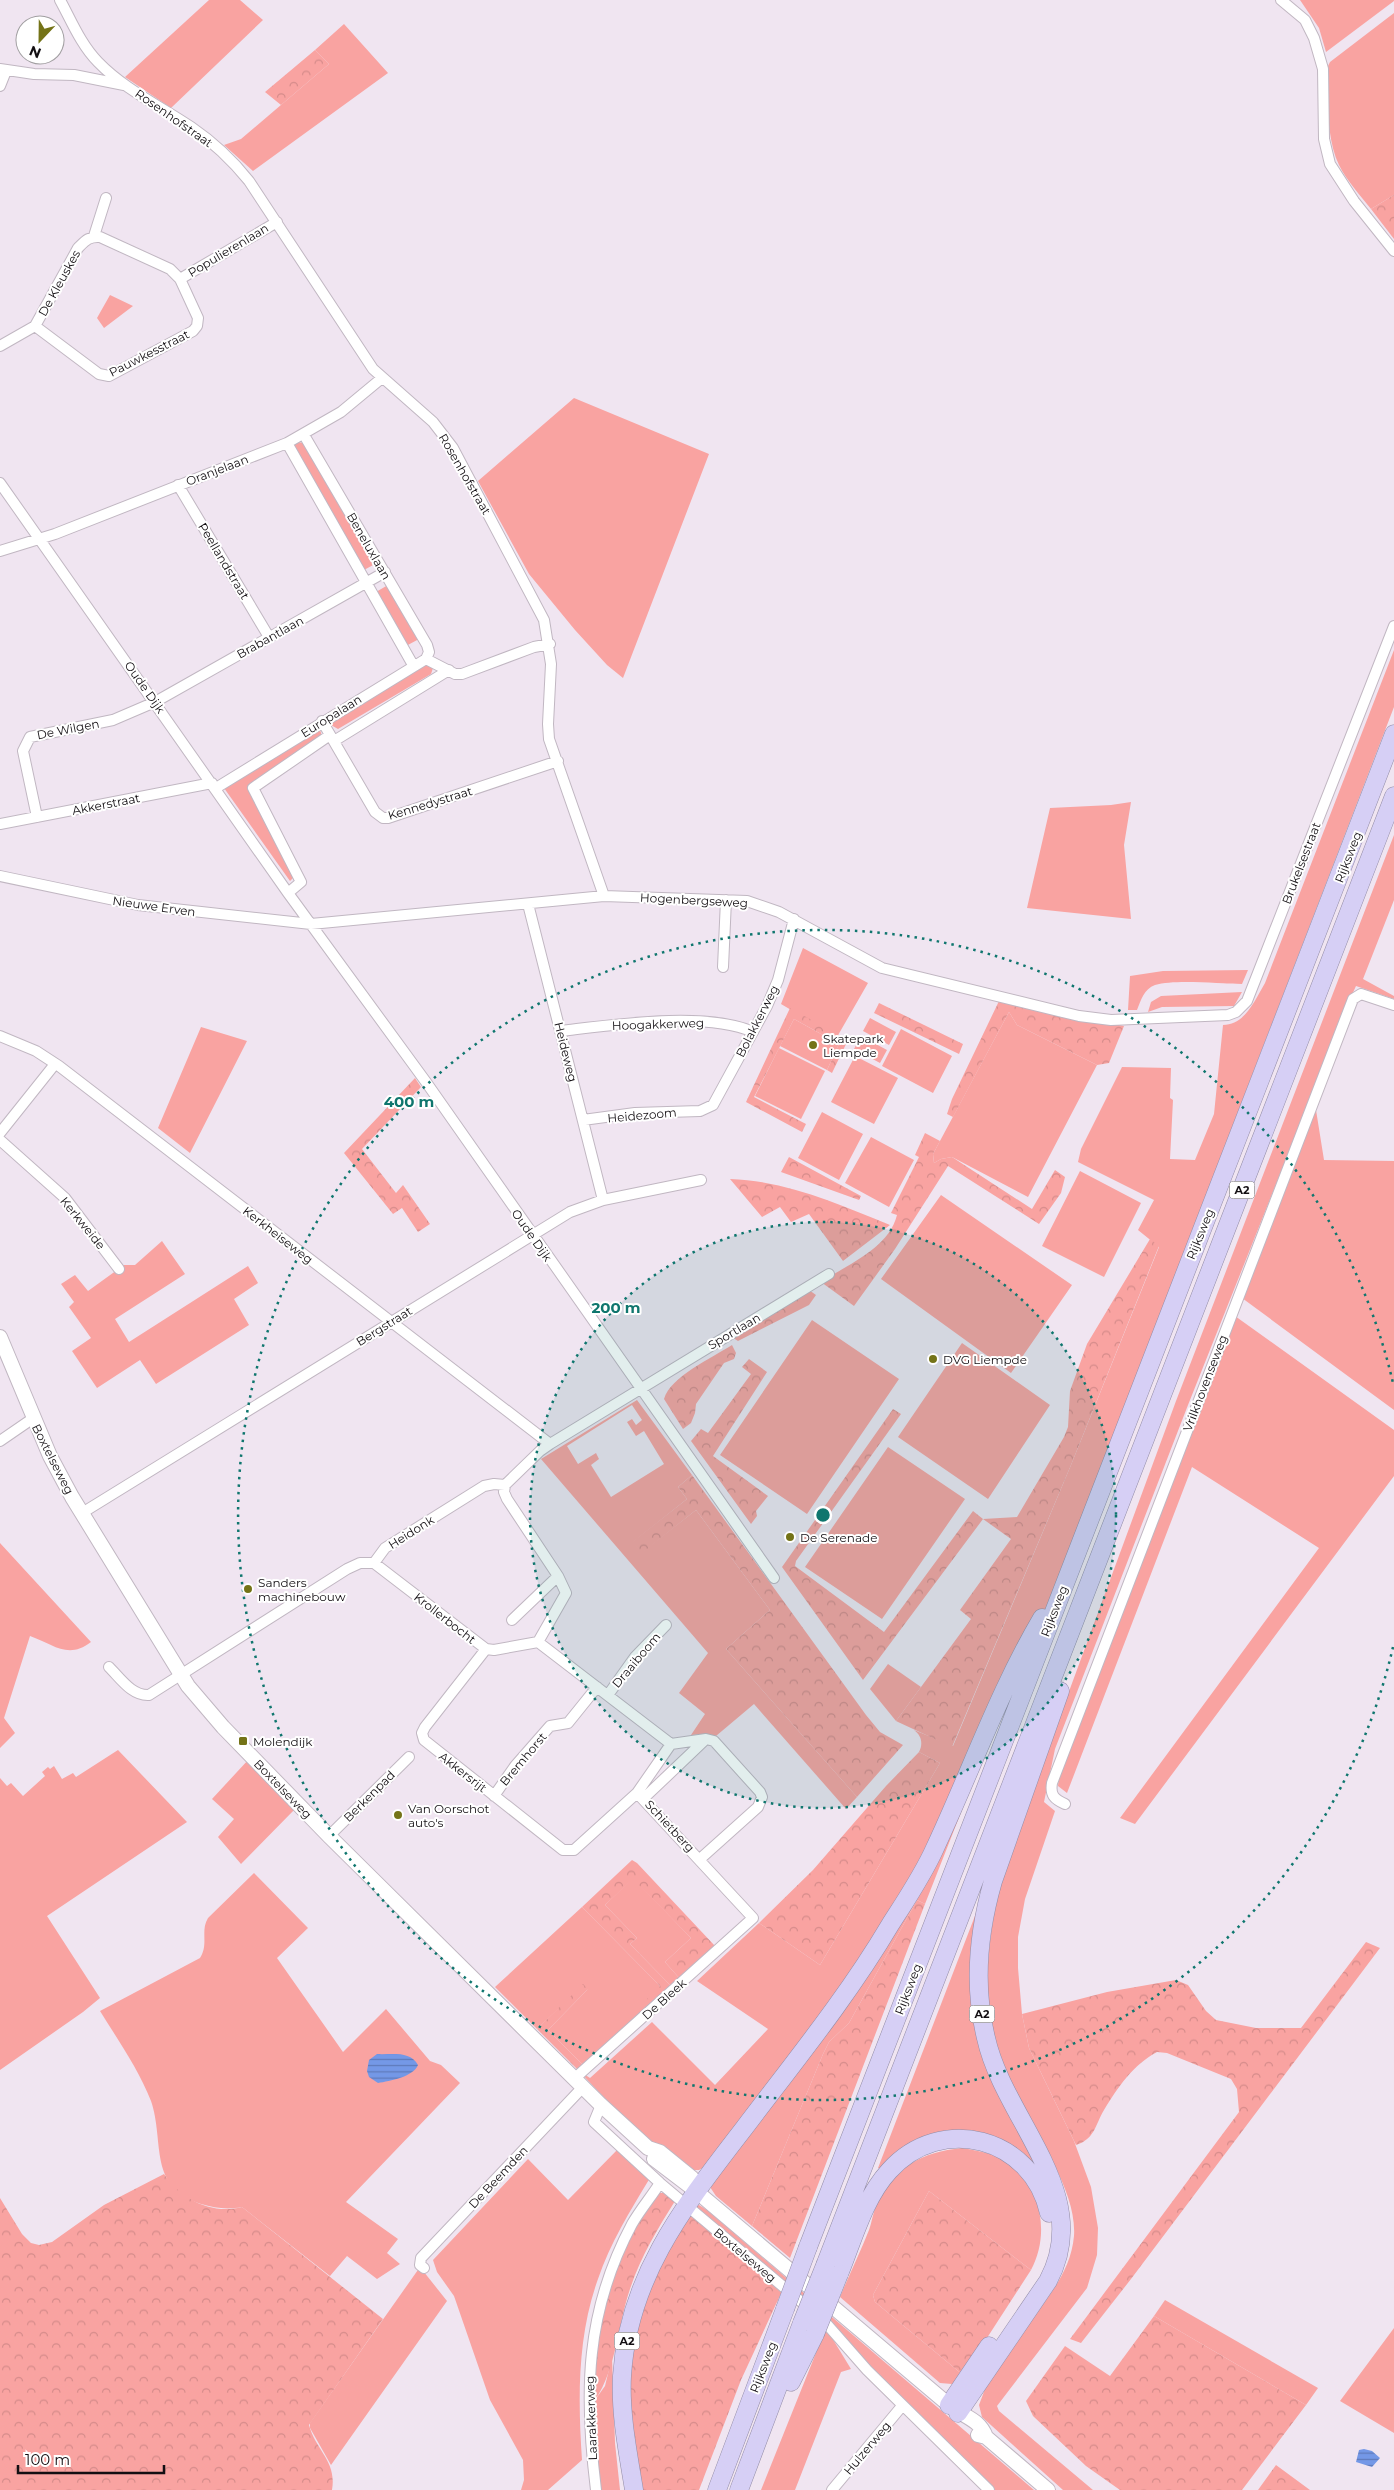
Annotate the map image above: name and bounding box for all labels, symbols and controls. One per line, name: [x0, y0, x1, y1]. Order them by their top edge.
north arrow: [15, 15, 65, 65]
text: N: [27, 42, 44, 63]
street label: Rosenhofstraat: [132, 86, 216, 150]
street label: Populierenlaan: [185, 220, 271, 280]
street label: De Kleuskes: [35, 247, 83, 319]
street label: Pauwkesstraat: [106, 326, 192, 380]
street label: Rosenhofstraat: [436, 431, 494, 517]
street label: Oranjelaan: [184, 451, 250, 489]
street label: Beneluxlaan: [344, 510, 394, 582]
street label: Peellandstraat: [195, 520, 253, 602]
street label: Brabantlaan: [234, 612, 306, 662]
street label: Oude Dijk: [122, 658, 169, 717]
street label: Europalaan: [298, 691, 364, 741]
street label: De Wilgen: [35, 716, 101, 742]
street label: Kennedystraat: [386, 783, 474, 823]
street label: Akkerstraat: [71, 790, 141, 818]
street label: Brukelsestraat: [1278, 820, 1324, 906]
street label: Rijksweg: [1331, 829, 1365, 885]
street label: Hogenbergseweg: [640, 890, 748, 910]
street label: Nieuwe Erven: [111, 893, 197, 919]
street label: Bolakkerweg: [732, 982, 782, 1060]
street label: Hoogakkerweg: [612, 1015, 704, 1033]
street label: Heideweg: [551, 1020, 581, 1084]
place label: Skatepark Liempde: [823, 1031, 884, 1060]
marker: Skatepark Liempde: [807, 1039, 819, 1051]
text: 400 m: [384, 1092, 434, 1111]
street label: Heidezoom: [607, 1105, 677, 1125]
road number: A2: [1230, 1182, 1254, 1198]
street label: Kerkweide: [57, 1194, 109, 1252]
street label: Kerkheiseweg: [240, 1203, 316, 1267]
street label: Oude Dijk: [509, 1206, 556, 1265]
street label: Rijksweg: [1183, 1206, 1217, 1262]
text: 200 m: [591, 1298, 641, 1317]
street label: Bergstraat: [353, 1303, 415, 1349]
street label: Sportlaan: [705, 1310, 763, 1352]
street label: Vrilkhovenseweg: [1180, 1333, 1230, 1433]
place label: DVG Liempde: [943, 1352, 1027, 1367]
marker: DVG Liempde: [927, 1353, 939, 1365]
street label: Boxtelseweg: [29, 1421, 77, 1497]
centre of rings: [814, 1506, 832, 1524]
street label: Heidonk: [385, 1512, 437, 1552]
place label: De Serenade: [800, 1530, 877, 1545]
marker: De Serenade: [784, 1531, 796, 1543]
place label: Sanders machinebouw: [258, 1575, 346, 1604]
marker: Sanders machinebouw: [242, 1583, 254, 1595]
street label: Rijksweg: [1037, 1583, 1071, 1639]
street label: Krollerbocht: [411, 1589, 479, 1647]
street label: Draaiboom: [609, 1629, 663, 1691]
street label: Bremhorst: [496, 1729, 550, 1789]
place label: Molendijk: [253, 1734, 313, 1749]
marker: Molendijk: [237, 1735, 249, 1747]
street label: Akkersrijt: [436, 1749, 490, 1795]
street label: Boxtelseweg: [251, 1756, 315, 1822]
street label: Berkenpad: [340, 1767, 398, 1825]
street label: Schietberg: [642, 1797, 698, 1855]
place label: Van Oorschot auto's: [408, 1801, 490, 1830]
marker: Van Oorschot auto's: [392, 1809, 404, 1821]
street label: Rijksweg: [891, 1961, 925, 2017]
street label: De Bleek: [639, 1975, 690, 2023]
road number: A2: [970, 2006, 994, 2022]
street label: De Beemden: [465, 2143, 531, 2211]
street label: Boxtelseweg: [711, 2225, 779, 2285]
road number: A2: [614, 2332, 640, 2350]
street label: Rijksweg: [746, 2339, 780, 2395]
street label: Laarakkerweg: [582, 2375, 600, 2461]
street label: Hulzerweg: [840, 2418, 894, 2478]
scale bar: [18, 2442, 164, 2474]
text: 100 m: [25, 2450, 70, 2469]

